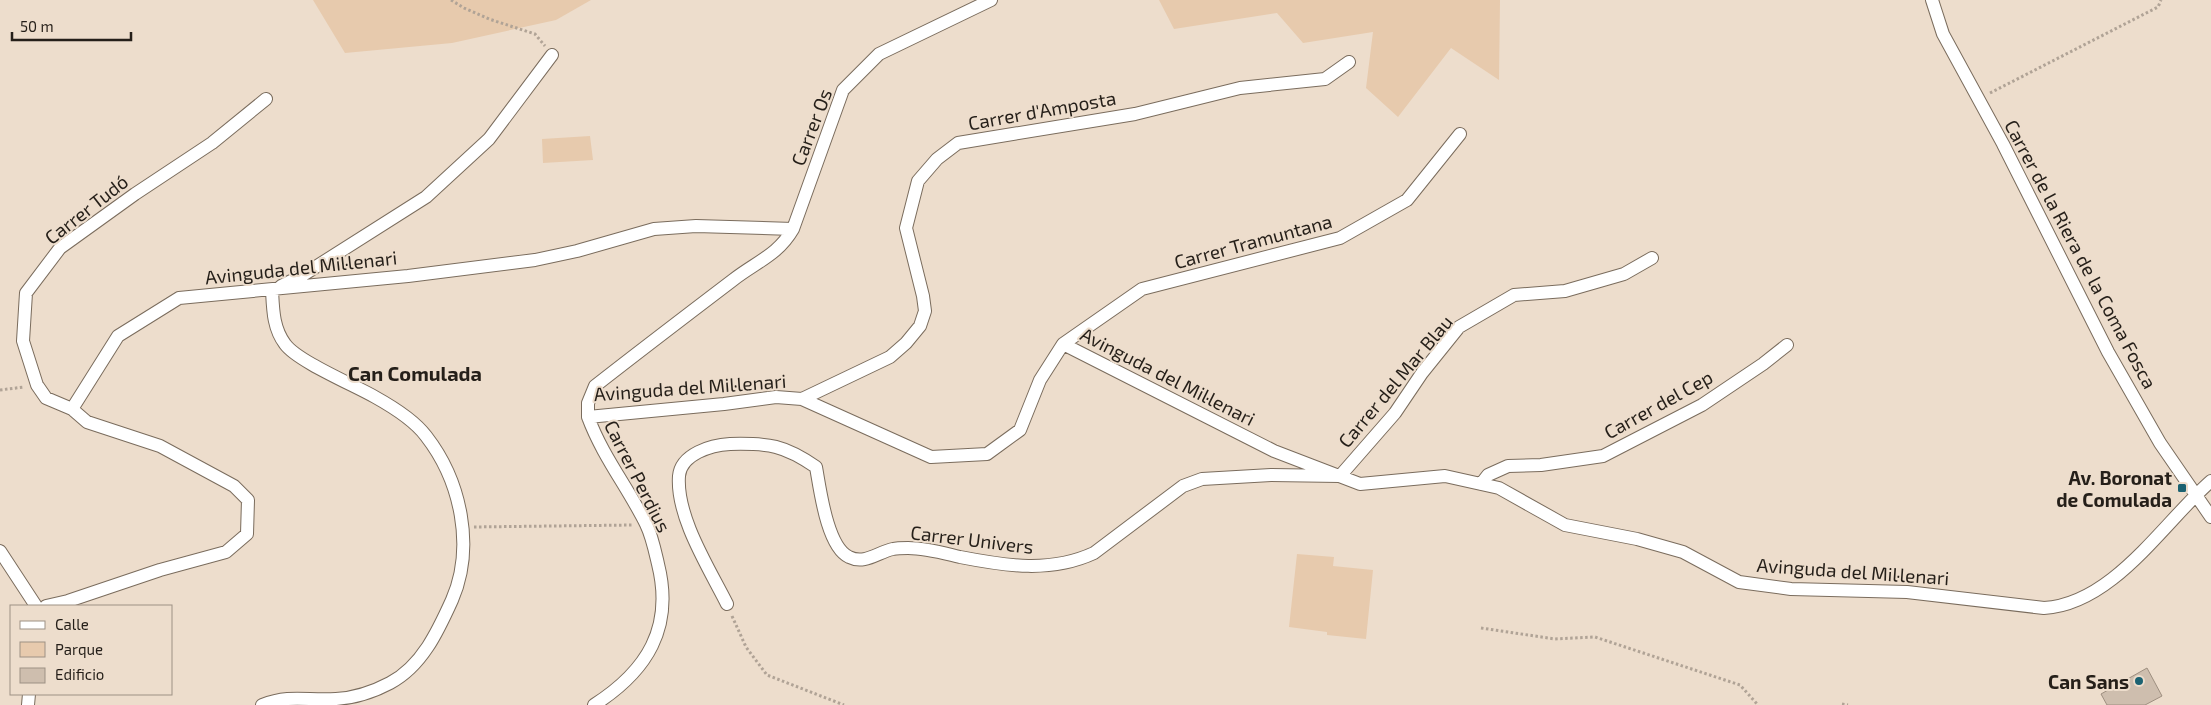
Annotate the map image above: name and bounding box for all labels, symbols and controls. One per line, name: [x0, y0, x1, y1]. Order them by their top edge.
scale bar: [12, 10, 131, 42]
text: 50 m: [20, 17, 54, 35]
street label: Carrer Os: [786, 85, 836, 169]
street label: Carrer d'Amposta: [966, 86, 1118, 134]
street label: Carrer de la Riera de la Coma Fosca: [2000, 116, 2162, 392]
street label: Carrer Tudó: [40, 169, 132, 249]
street label: Carrer Tramuntana: [1172, 209, 1334, 273]
street label: Avinguda del Mil·lenari: [204, 245, 398, 289]
street label: Carrer del Mar Blau: [1333, 310, 1457, 452]
street label: Avinguda del Mil·lenari: [1077, 322, 1259, 430]
district label: Can Comulada: [348, 361, 482, 385]
street label: Carrer del Cep: [1600, 365, 1716, 443]
street label: Avinguda del Mil·lenari: [593, 369, 787, 405]
street label: Carrer Perdius: [600, 416, 676, 536]
place label: Av. Boronat de Comulada: [2056, 466, 2172, 511]
marker: Av. Boronat de Comulada: [2176, 482, 2188, 494]
street label: Carrer Univers: [909, 520, 1035, 558]
street label: Avinguda del Mil·lenari: [1756, 553, 1950, 589]
legend: [10, 605, 172, 695]
text: Calle: [55, 615, 89, 633]
text: Parque: [55, 640, 103, 658]
text: Edificio: [55, 665, 104, 683]
place label: Can Sans: [2048, 670, 2129, 693]
marker: Can Sans: [2133, 675, 2145, 687]

